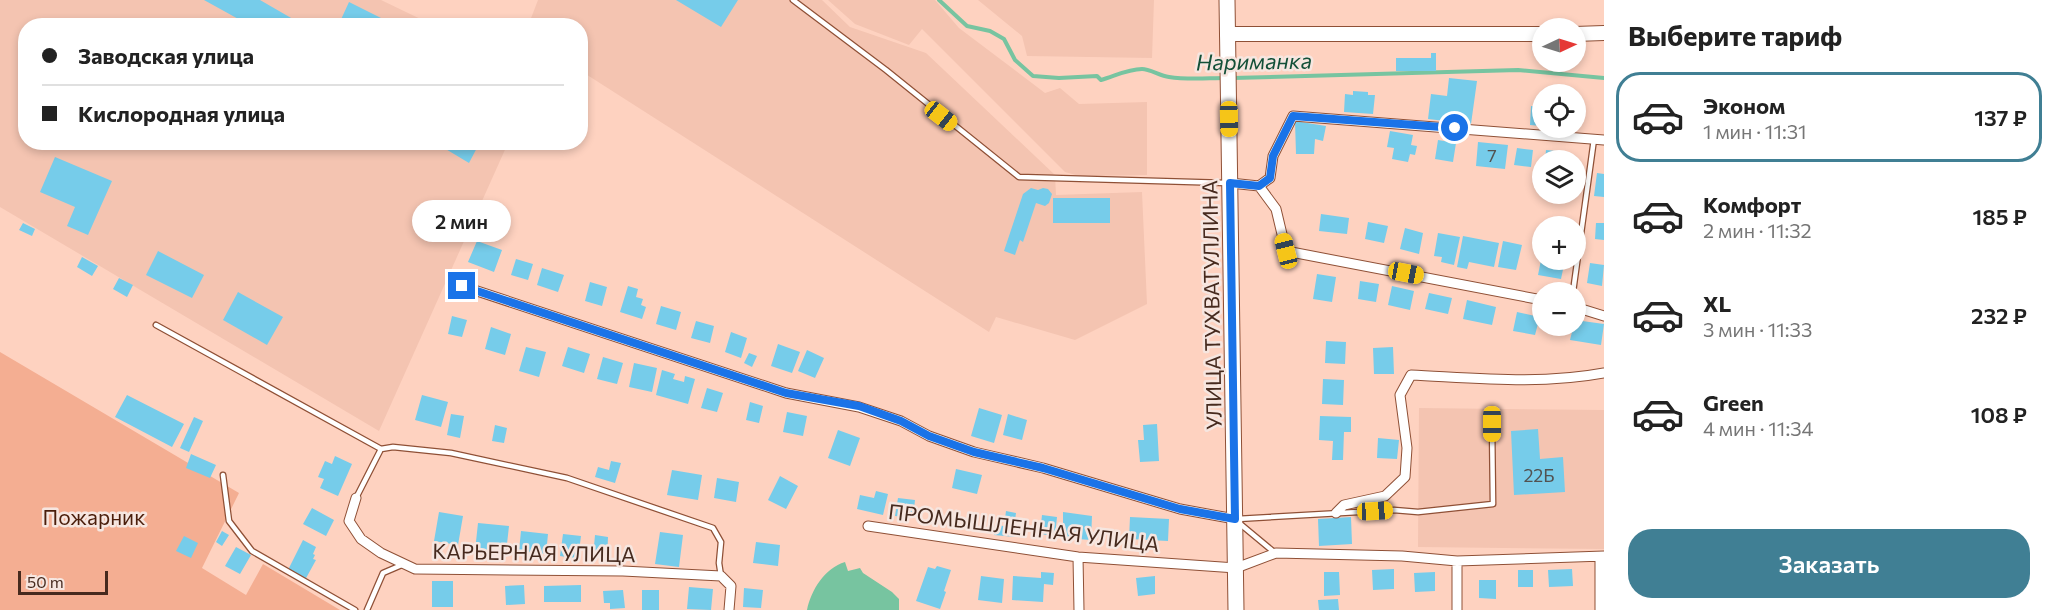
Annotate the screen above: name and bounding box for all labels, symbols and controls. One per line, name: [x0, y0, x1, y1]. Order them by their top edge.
north arrow: [1532, 18, 1586, 72]
map controls: [1532, 18, 1586, 336]
text: Выберите тариф: [1628, 19, 1842, 52]
text: Заводская улица: [78, 42, 254, 69]
water label: Нариманка: [1196, 46, 1312, 76]
button: locate: [1532, 84, 1586, 138]
icon: car: [1631, 90, 1685, 144]
text: Эконом: [1703, 92, 1785, 119]
car: [921, 98, 961, 134]
text: Кислородная улица: [78, 100, 285, 127]
car: [1220, 101, 1238, 137]
text: 137 ₽: [1974, 104, 2027, 131]
route start: [1441, 114, 1468, 141]
text: 1 мин · 11:31: [1703, 119, 1807, 143]
house number: 7: [1487, 144, 1497, 166]
button: layers: [1532, 150, 1586, 204]
street label: УЛИЦА ТУХВАТУЛЛИНА: [1196, 180, 1226, 430]
icon: car: [1631, 189, 1685, 243]
text: Комфорт: [1703, 191, 1801, 218]
callout: 2 мин: [412, 199, 512, 241]
text: 185 ₽: [1972, 203, 2027, 230]
text: 2 мин: [435, 209, 488, 233]
button: +: [1532, 216, 1586, 270]
text: 2 мин · 11:32: [1703, 218, 1812, 242]
car: [1273, 231, 1299, 271]
car: [1387, 261, 1425, 285]
route end: [448, 272, 475, 299]
button: −: [1532, 282, 1586, 336]
icon: car: [1631, 288, 1685, 342]
text: XL: [1703, 290, 1731, 317]
text: 232 ₽: [1971, 302, 2027, 329]
text: 3 мин · 11:33: [1703, 317, 1812, 341]
icon: car: [1631, 387, 1685, 441]
text: Green: [1703, 389, 1764, 416]
text: 108 ₽: [1971, 401, 2027, 428]
car: [1483, 406, 1501, 442]
text: 4 мин · 11:34: [1703, 416, 1814, 440]
house number: 22Б: [1523, 464, 1555, 486]
street label: ПРОМЫШЛЕННАЯ УЛИЦА: [887, 498, 1161, 556]
car: [1357, 501, 1393, 521]
park label: Пожарник: [43, 504, 145, 529]
button: Заказать: [1628, 529, 2030, 598]
street label: КАРЬЕРНАЯ УЛИЦА: [432, 538, 636, 566]
scale bar: [18, 568, 108, 596]
text: 50 m: [27, 572, 64, 591]

